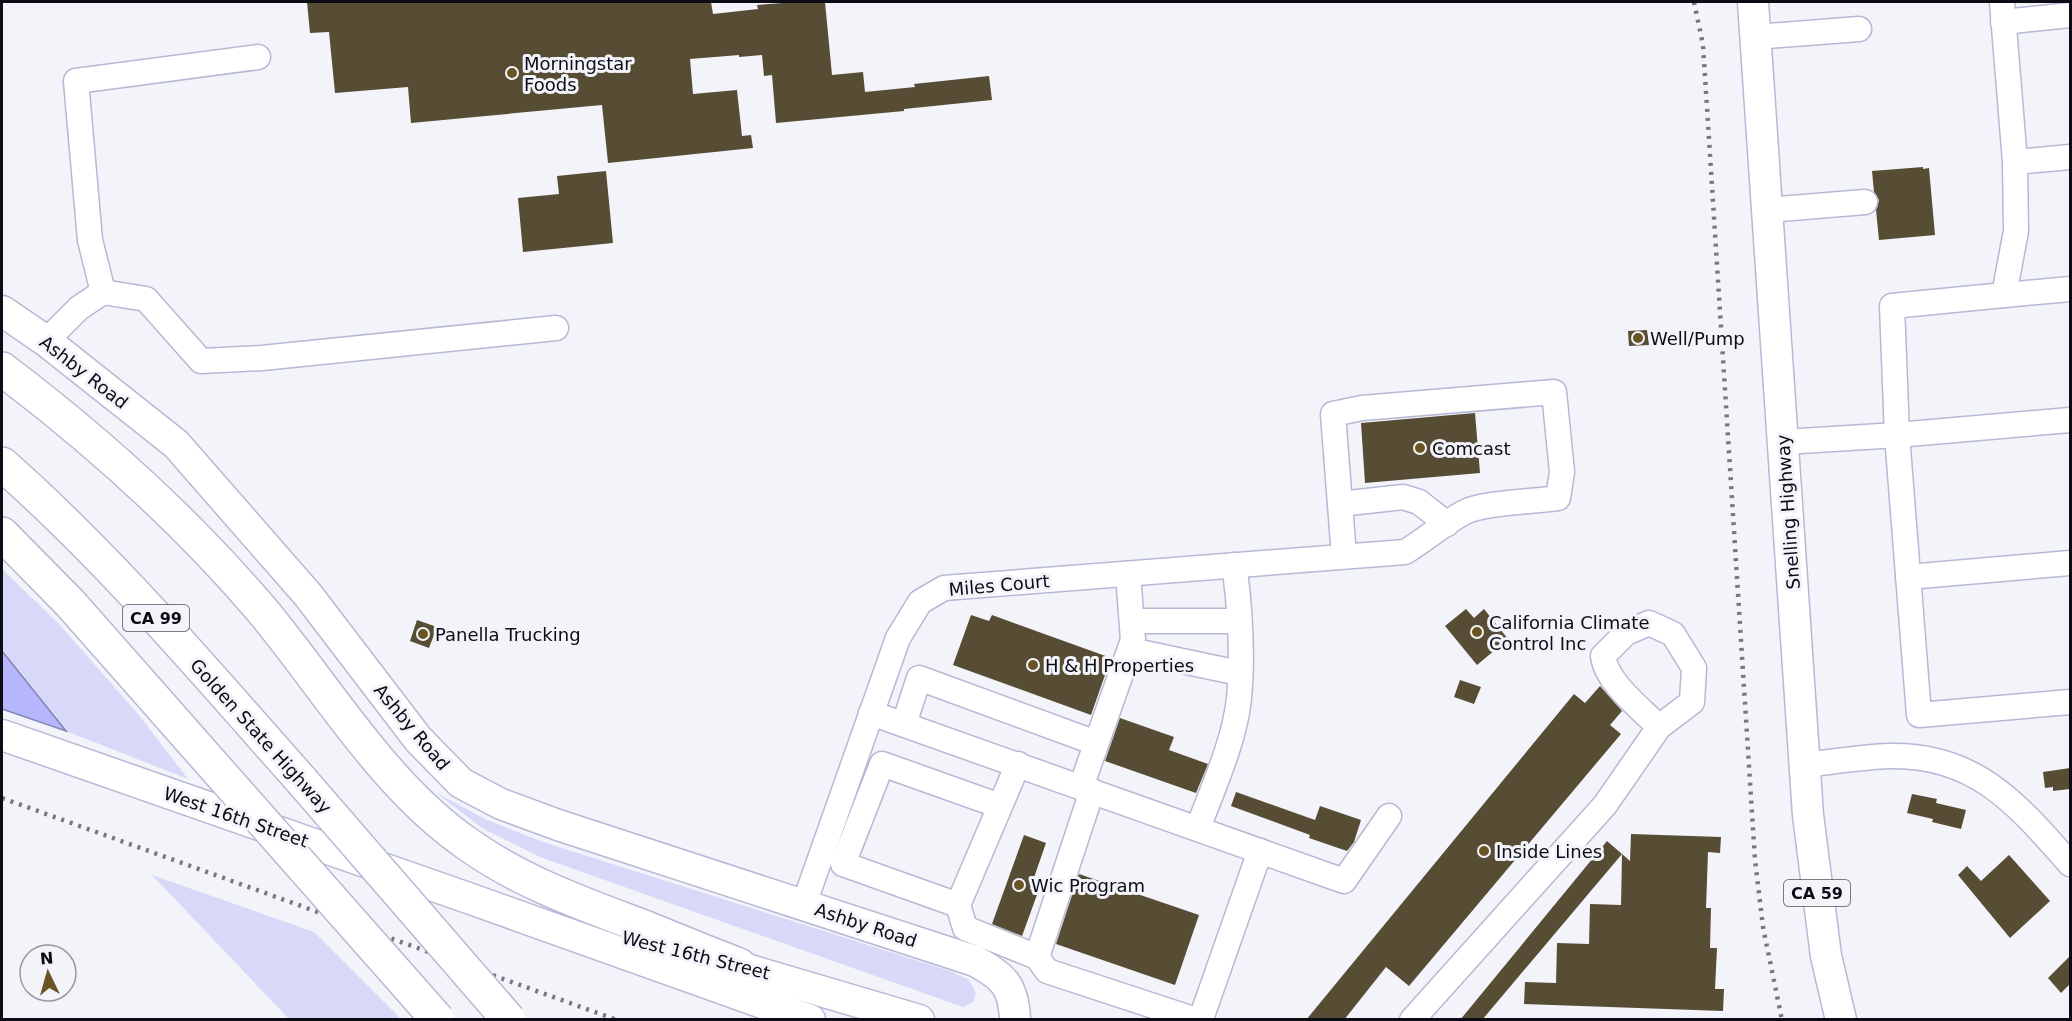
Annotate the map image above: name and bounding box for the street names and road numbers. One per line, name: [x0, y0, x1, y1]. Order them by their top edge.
street label: Ashby Road: [36, 331, 132, 413]
street label: Snelling Highway: [1772, 433, 1804, 590]
street label: Miles Court: [948, 570, 1050, 600]
road number: CA 99: [123, 605, 189, 631]
street label: Golden State Highway: [186, 654, 336, 818]
street label: Ashby Road: [370, 680, 454, 774]
street label: West 16th Street: [161, 782, 311, 852]
road number: CA 59: [1784, 880, 1850, 906]
street label: Ashby Road: [812, 899, 920, 951]
street label: West 16th Street: [620, 926, 772, 984]

